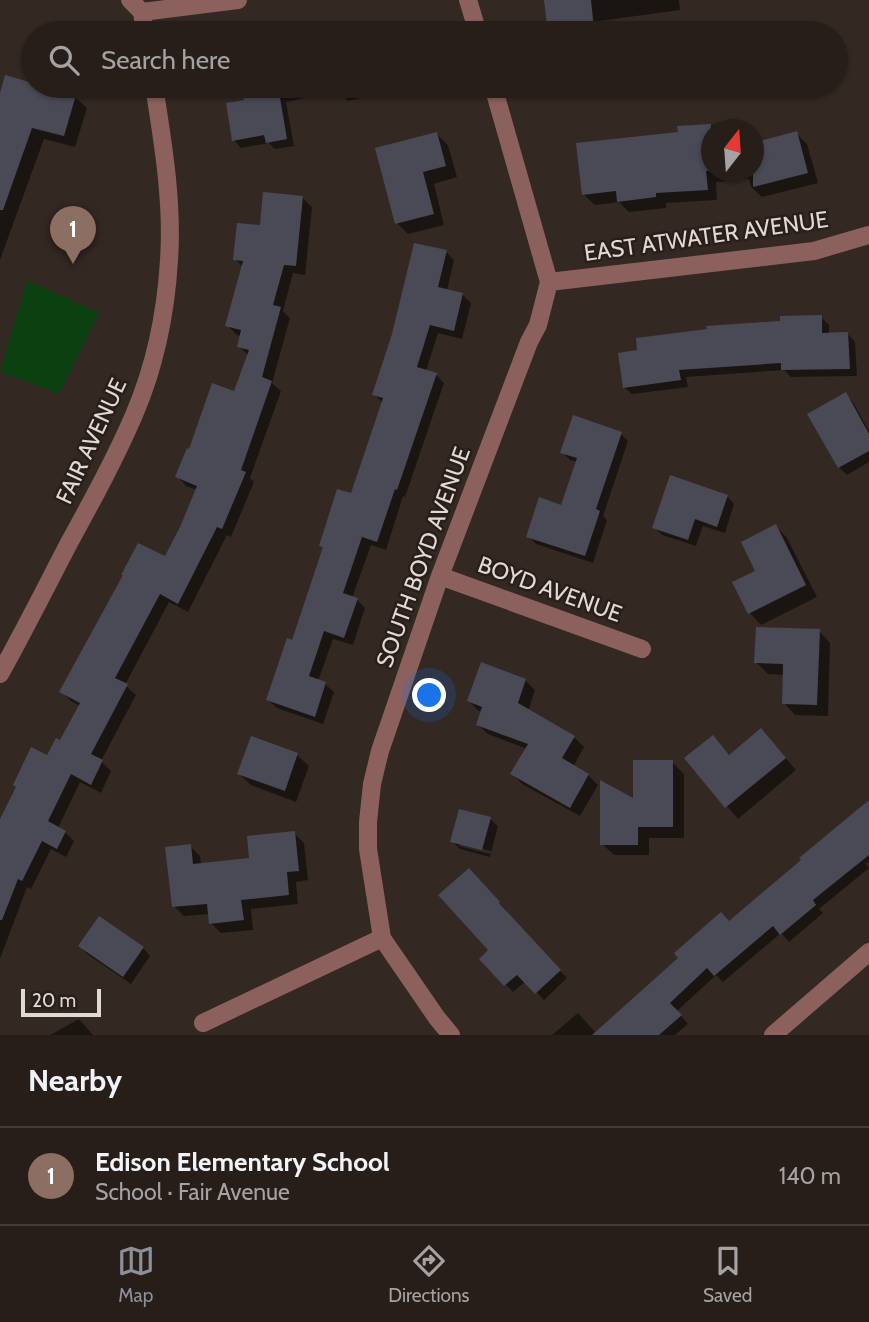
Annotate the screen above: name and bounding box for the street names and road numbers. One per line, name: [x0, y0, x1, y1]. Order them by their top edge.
street label: EAST ATWATER AVENUE: [582, 205, 830, 267]
street label: FAIR AVENUE: [50, 374, 132, 508]
street label: SOUTH BOYD AVENUE: [370, 443, 476, 671]
street label: BOYD AVENUE: [474, 550, 626, 628]

